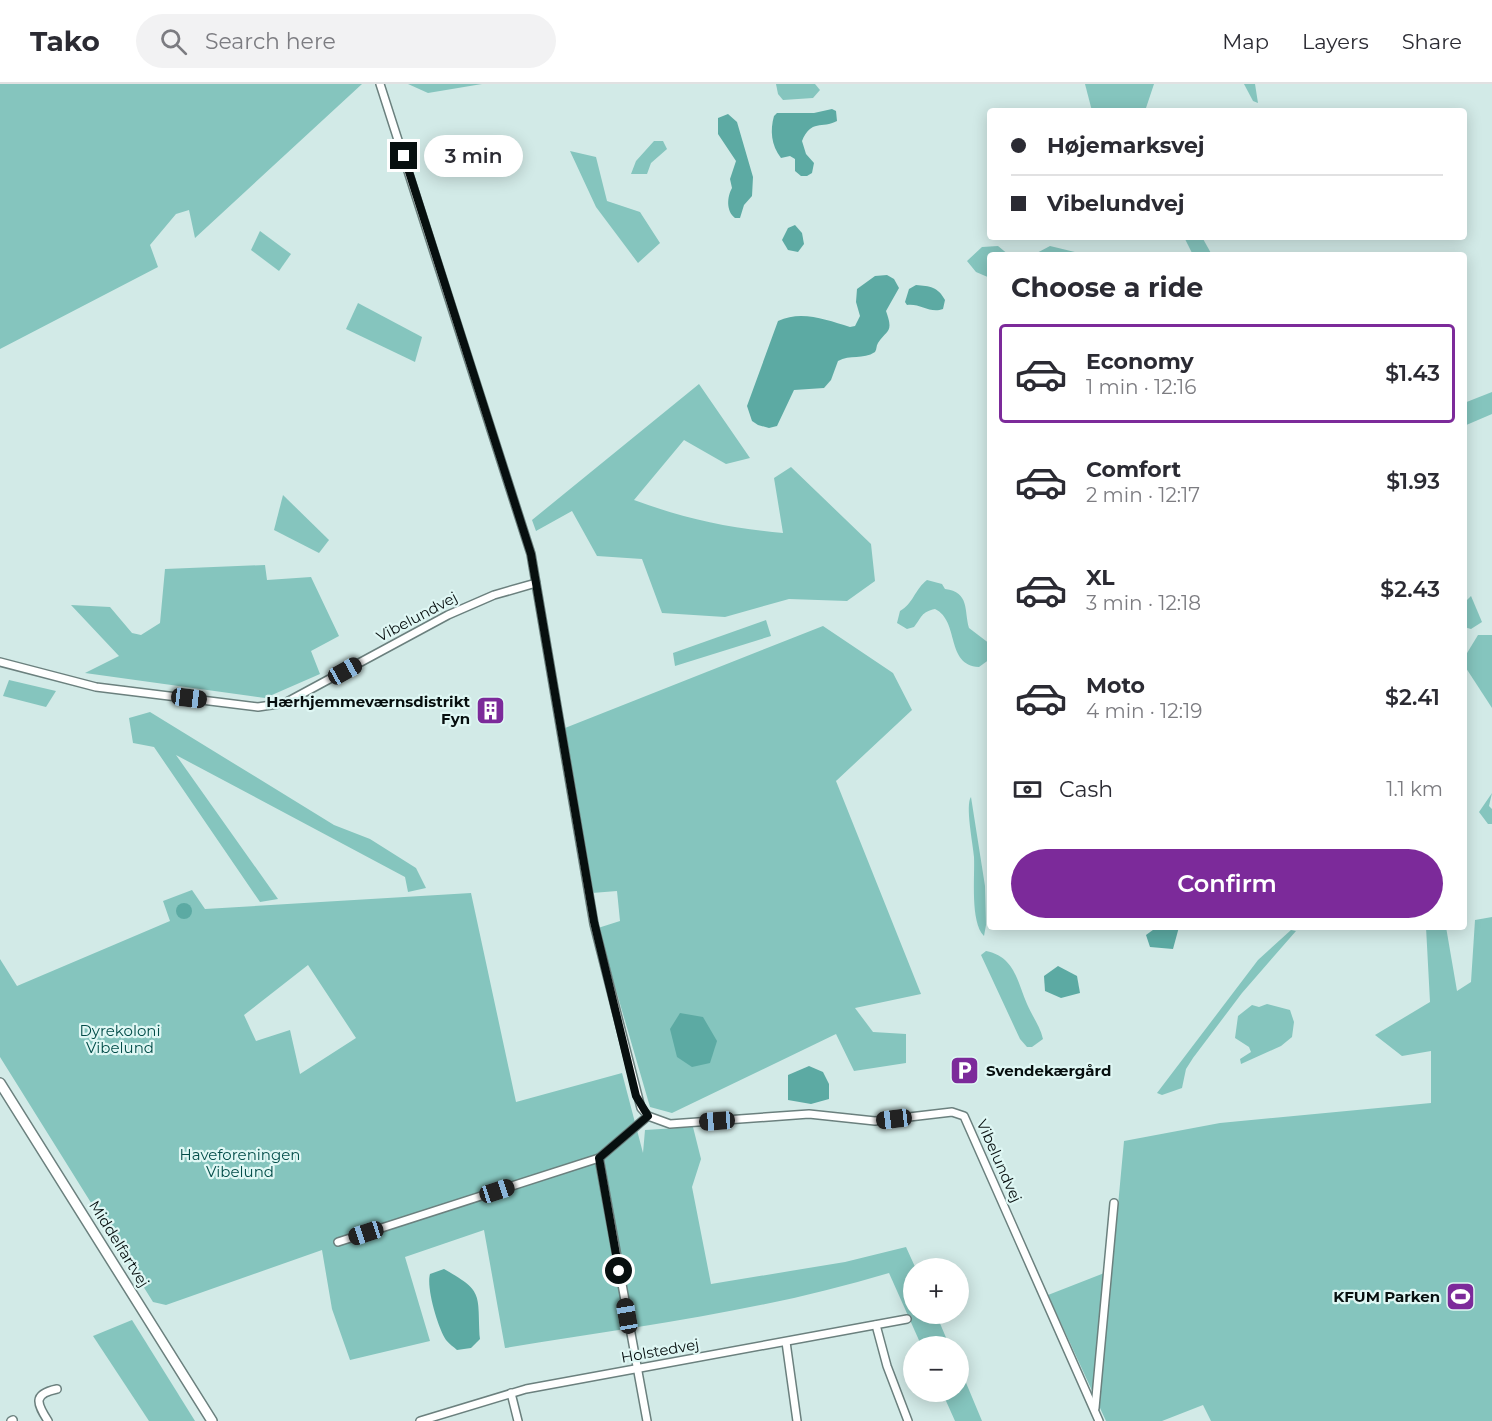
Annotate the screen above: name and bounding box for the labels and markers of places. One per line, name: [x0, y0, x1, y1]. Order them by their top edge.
place label: Hærhjemmeværnsdistrikt Fyn: [266, 692, 470, 728]
building icon: Hærhjemmeværnsdistrikt Fyn: [475, 695, 507, 727]
parking icon: Svendekærgård: [949, 1055, 981, 1087]
place label: Svendekærgård: [986, 1061, 1111, 1080]
sports icon: KFUM Parken: [1445, 1281, 1477, 1313]
place label: KFUM Parken: [1333, 1287, 1440, 1306]

